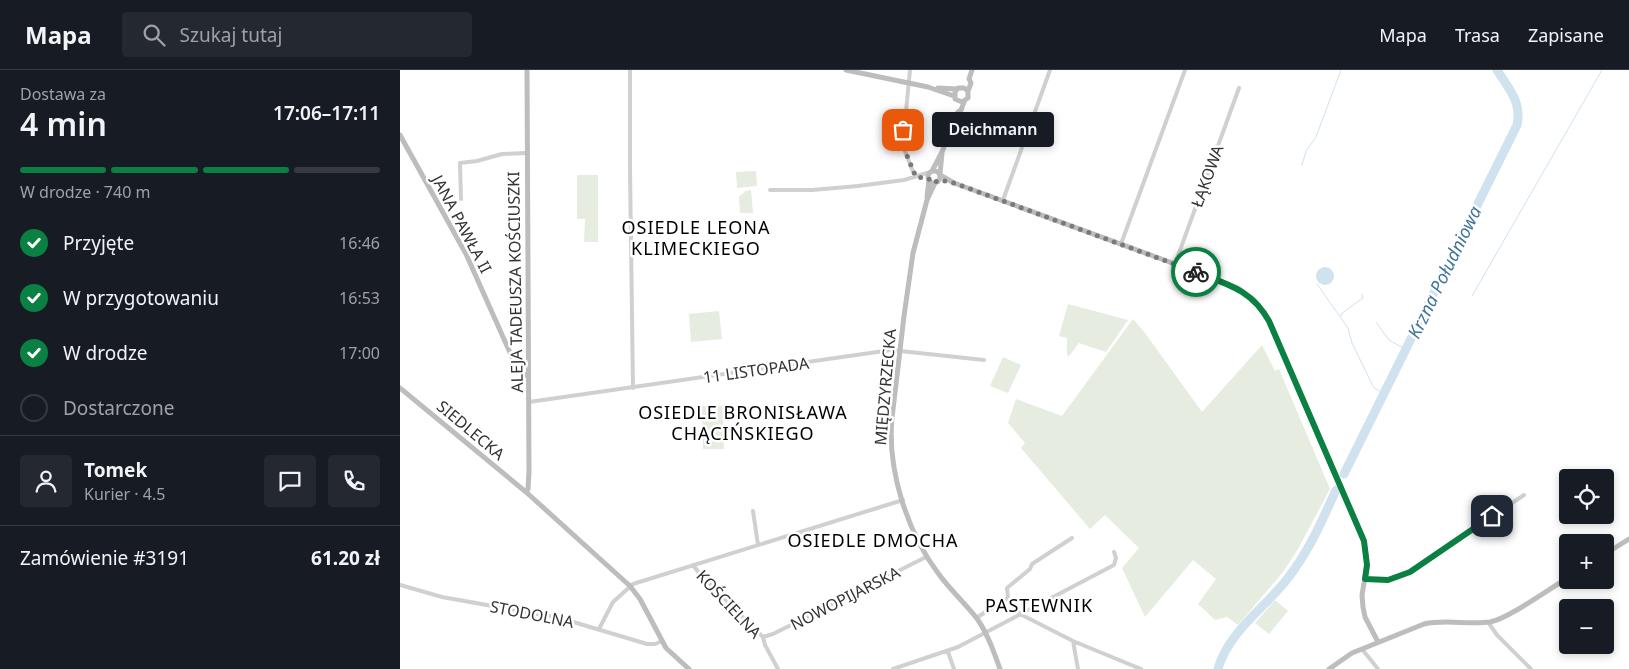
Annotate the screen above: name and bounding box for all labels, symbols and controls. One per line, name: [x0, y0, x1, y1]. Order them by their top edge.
search box: [122, 12, 472, 57]
text: Mapa: [25, 18, 92, 51]
icon: search: [140, 21, 168, 49]
text: Szukaj tutaj: [180, 22, 282, 48]
text: Mapa: [1379, 23, 1427, 47]
text: Trasa: [1455, 23, 1500, 47]
text: Zapisane: [1528, 23, 1604, 47]
text: Dostawa za: [20, 83, 106, 105]
text: 17:06–17:11: [273, 100, 380, 126]
text: 4 min: [20, 102, 107, 145]
pin: [882, 109, 924, 151]
callout: Deichmann: [933, 112, 1056, 148]
icon: bag: [889, 116, 917, 144]
text: Deichmann: [949, 118, 1037, 140]
street label: ŁĄKOWA: [1186, 141, 1229, 210]
street label: JANA PAWŁA II: [426, 169, 497, 277]
street label: ALEJA TADEUSZA KOŚCIUSZKI: [502, 171, 528, 393]
text: W drodze · 740 m: [20, 181, 150, 203]
water label: Krzna Południowa: [1402, 202, 1486, 342]
district label: OSIEDLE LEONA KLIMECKIEGO: [622, 215, 771, 260]
icon: check: [20, 229, 48, 257]
text: Przyjęte: [63, 230, 134, 256]
text: 16:46: [339, 232, 380, 254]
courier: [1171, 247, 1221, 297]
icon: bike: [1182, 258, 1210, 286]
icon: check: [20, 284, 48, 312]
text: W przygotowaniu: [63, 285, 219, 311]
text: 16:53: [339, 287, 380, 309]
street label: MIĘDZYRZECKA: [869, 327, 901, 446]
icon: check: [20, 339, 48, 367]
text: W drodze: [63, 340, 148, 366]
text: 17:00: [339, 342, 380, 364]
street label: 11 LISTOPADA: [702, 352, 811, 388]
text: Dostarczone: [63, 395, 174, 421]
street label: SIEDLECKA: [432, 395, 510, 465]
district label: OSIEDLE BRONISŁAWA CHĄCIŃSKIEGO: [638, 400, 848, 445]
button: person: [20, 455, 72, 507]
button: chat: [264, 455, 316, 507]
button: phone: [328, 455, 380, 507]
text: Tomek: [84, 457, 147, 483]
map controls: [1559, 469, 1614, 654]
button: locate: [1559, 469, 1614, 524]
text: Kurier · 4.5: [84, 483, 165, 505]
pin: [1471, 495, 1513, 537]
icon: home: [1478, 502, 1506, 530]
district label: OSIEDLE DMOCHA: [787, 528, 959, 552]
button: +: [1559, 534, 1614, 589]
text: Zamówienie #3191: [20, 545, 189, 571]
text: 61.20 zł: [311, 545, 380, 571]
street label: NOWOPIJARSKA: [786, 561, 904, 635]
street label: KOŚCIELNA: [692, 565, 767, 644]
district label: PASTEWNIK: [985, 593, 1093, 617]
street label: STODOLNA: [488, 595, 576, 633]
button: −: [1559, 599, 1614, 654]

